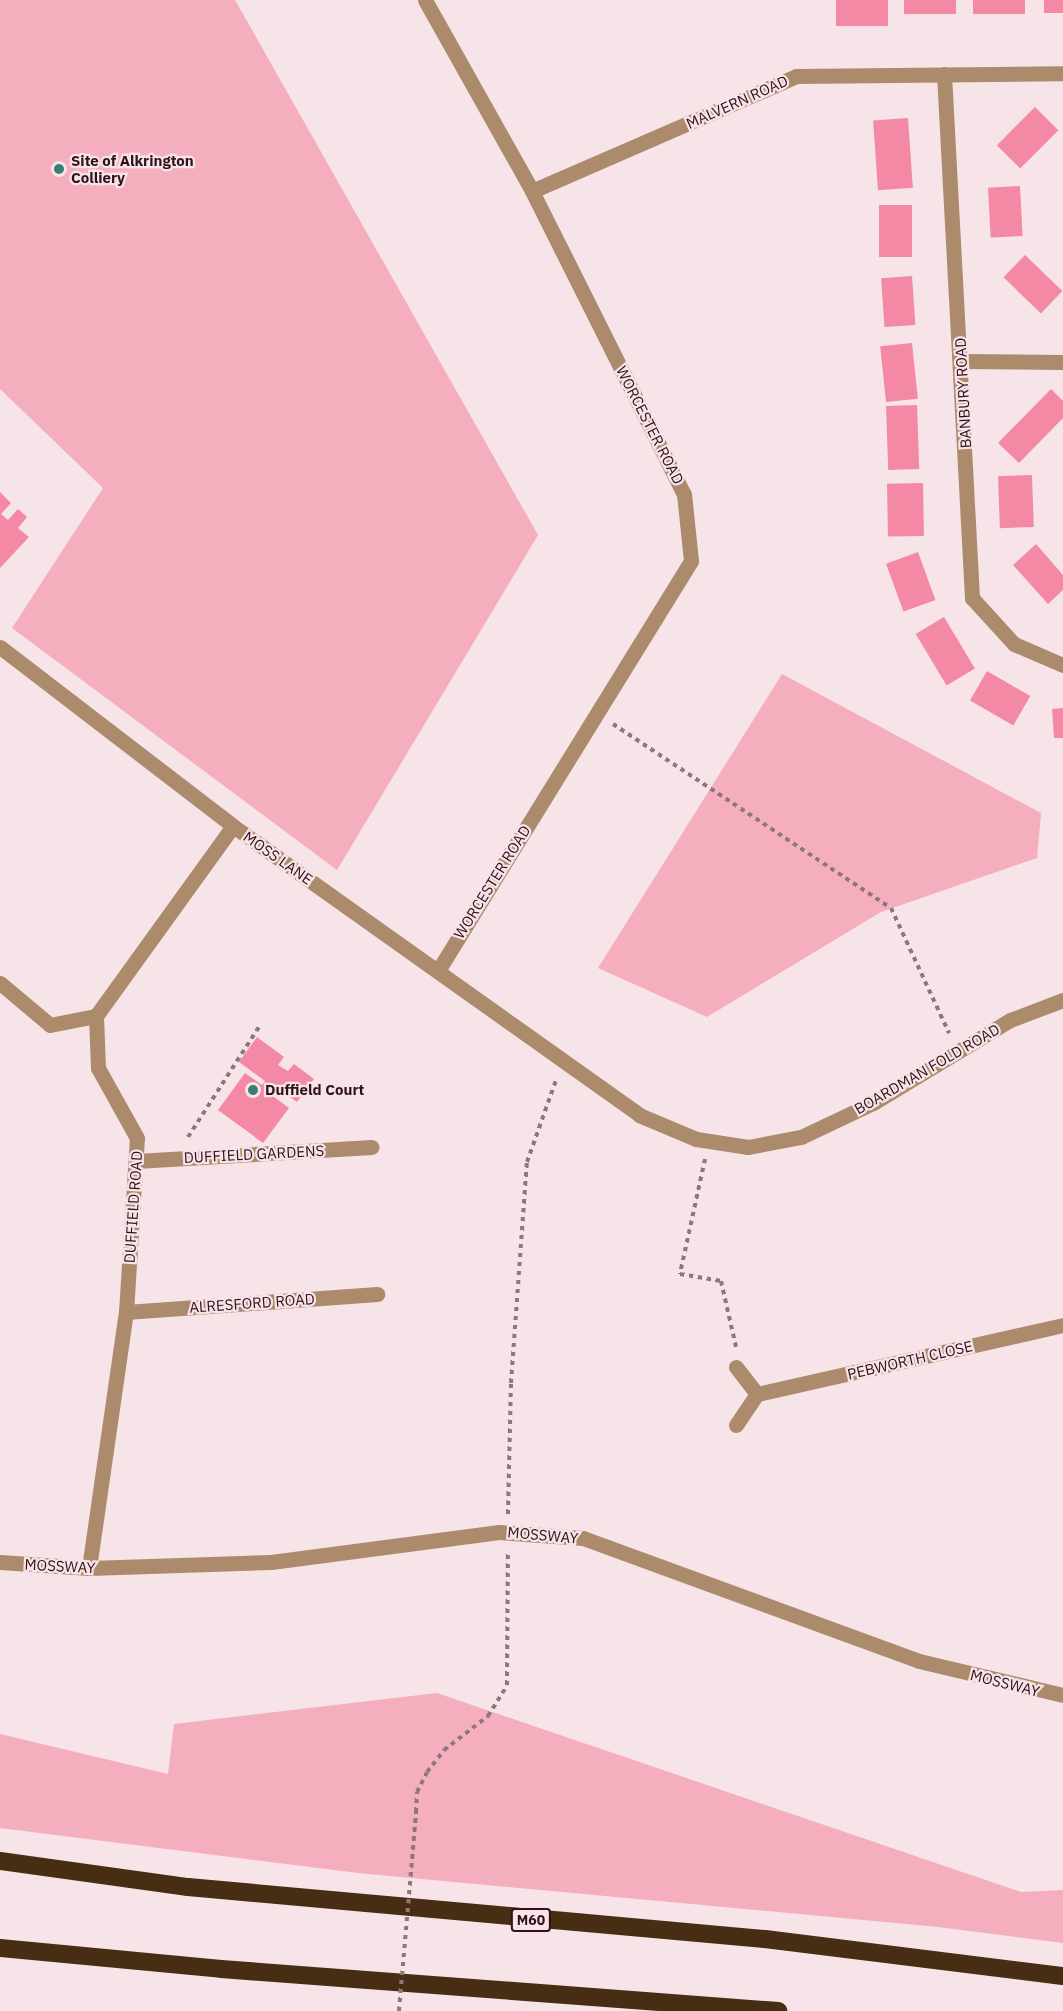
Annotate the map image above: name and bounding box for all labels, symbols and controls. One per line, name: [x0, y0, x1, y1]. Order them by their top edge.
street label: MALVERN ROAD: [683, 72, 791, 132]
place label: Site of Alkrington Colliery: [71, 151, 194, 186]
marker: Site of Alkrington Colliery: [52, 162, 66, 176]
street label: BANBURY ROAD: [951, 337, 975, 449]
street label: WORCESTER ROAD: [612, 363, 688, 487]
street label: WORCESTER ROAD: [450, 822, 534, 942]
street label: MOSS LANE: [240, 828, 316, 888]
street label: BOARDMAN FOLD ROAD: [851, 1020, 1003, 1118]
place label: Duffield Court: [265, 1081, 364, 1099]
marker: Duffield Court: [246, 1083, 260, 1097]
street label: DUFFIELD GARDENS: [183, 1141, 325, 1167]
street label: DUFFIELD ROAD: [120, 1150, 146, 1264]
street label: ALRESFORD ROAD: [189, 1290, 315, 1316]
street label: PEBWORTH CLOSE: [846, 1337, 974, 1383]
street label: MOSSWAY: [507, 1523, 579, 1547]
street label: MOSSWAY: [24, 1555, 96, 1577]
street label: MOSSWAY: [968, 1666, 1042, 1700]
road number: M60: [510, 1909, 552, 1931]

